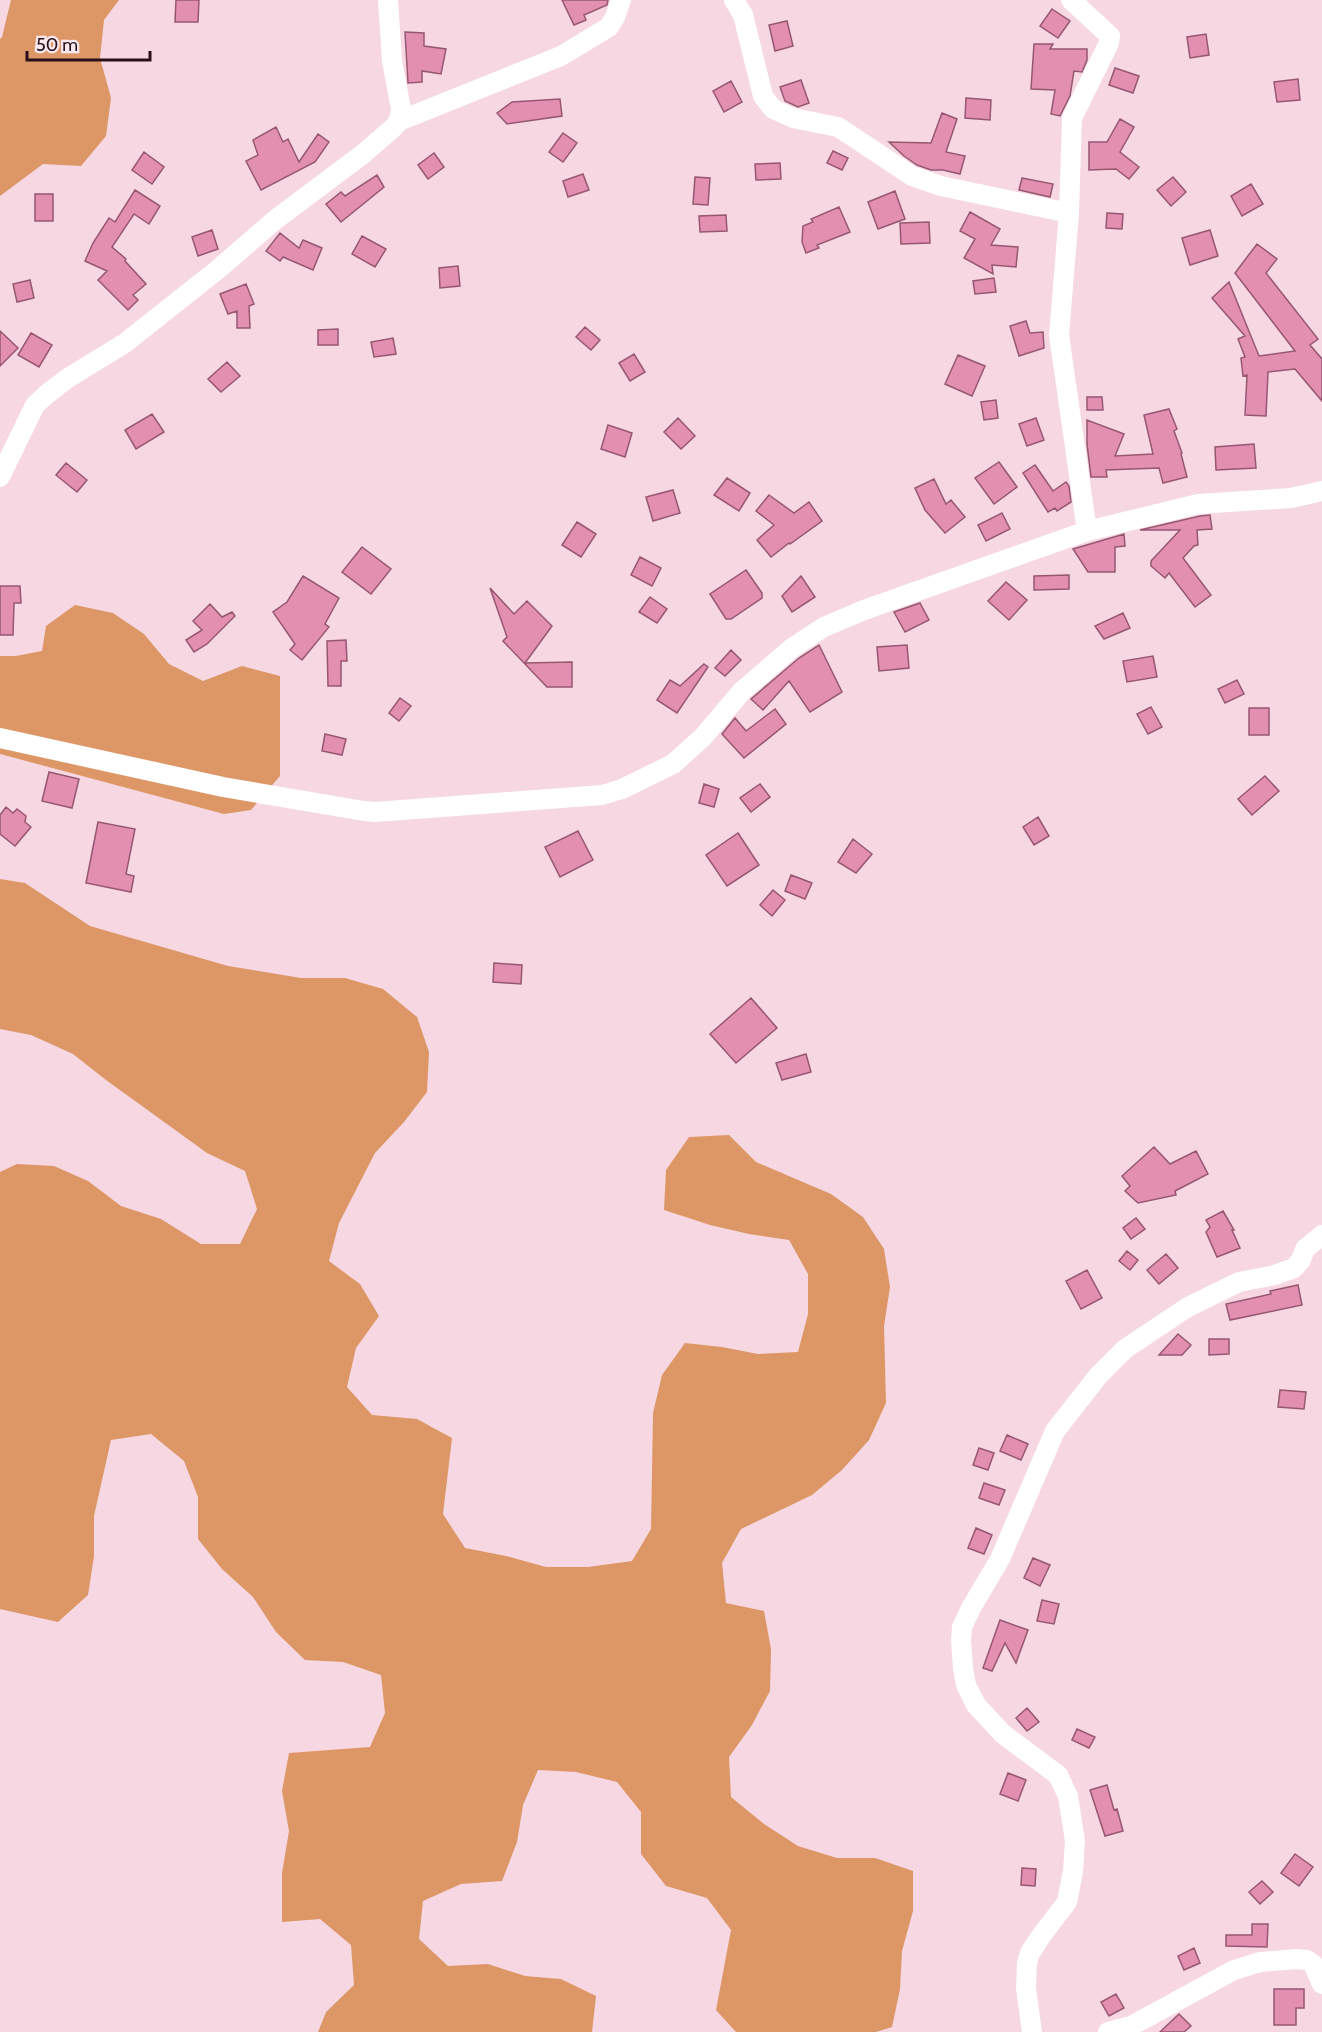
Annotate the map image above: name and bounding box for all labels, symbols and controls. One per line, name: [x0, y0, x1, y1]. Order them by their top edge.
scale bar: [27, 24, 150, 62]
text: 50 m: [36, 34, 78, 56]

